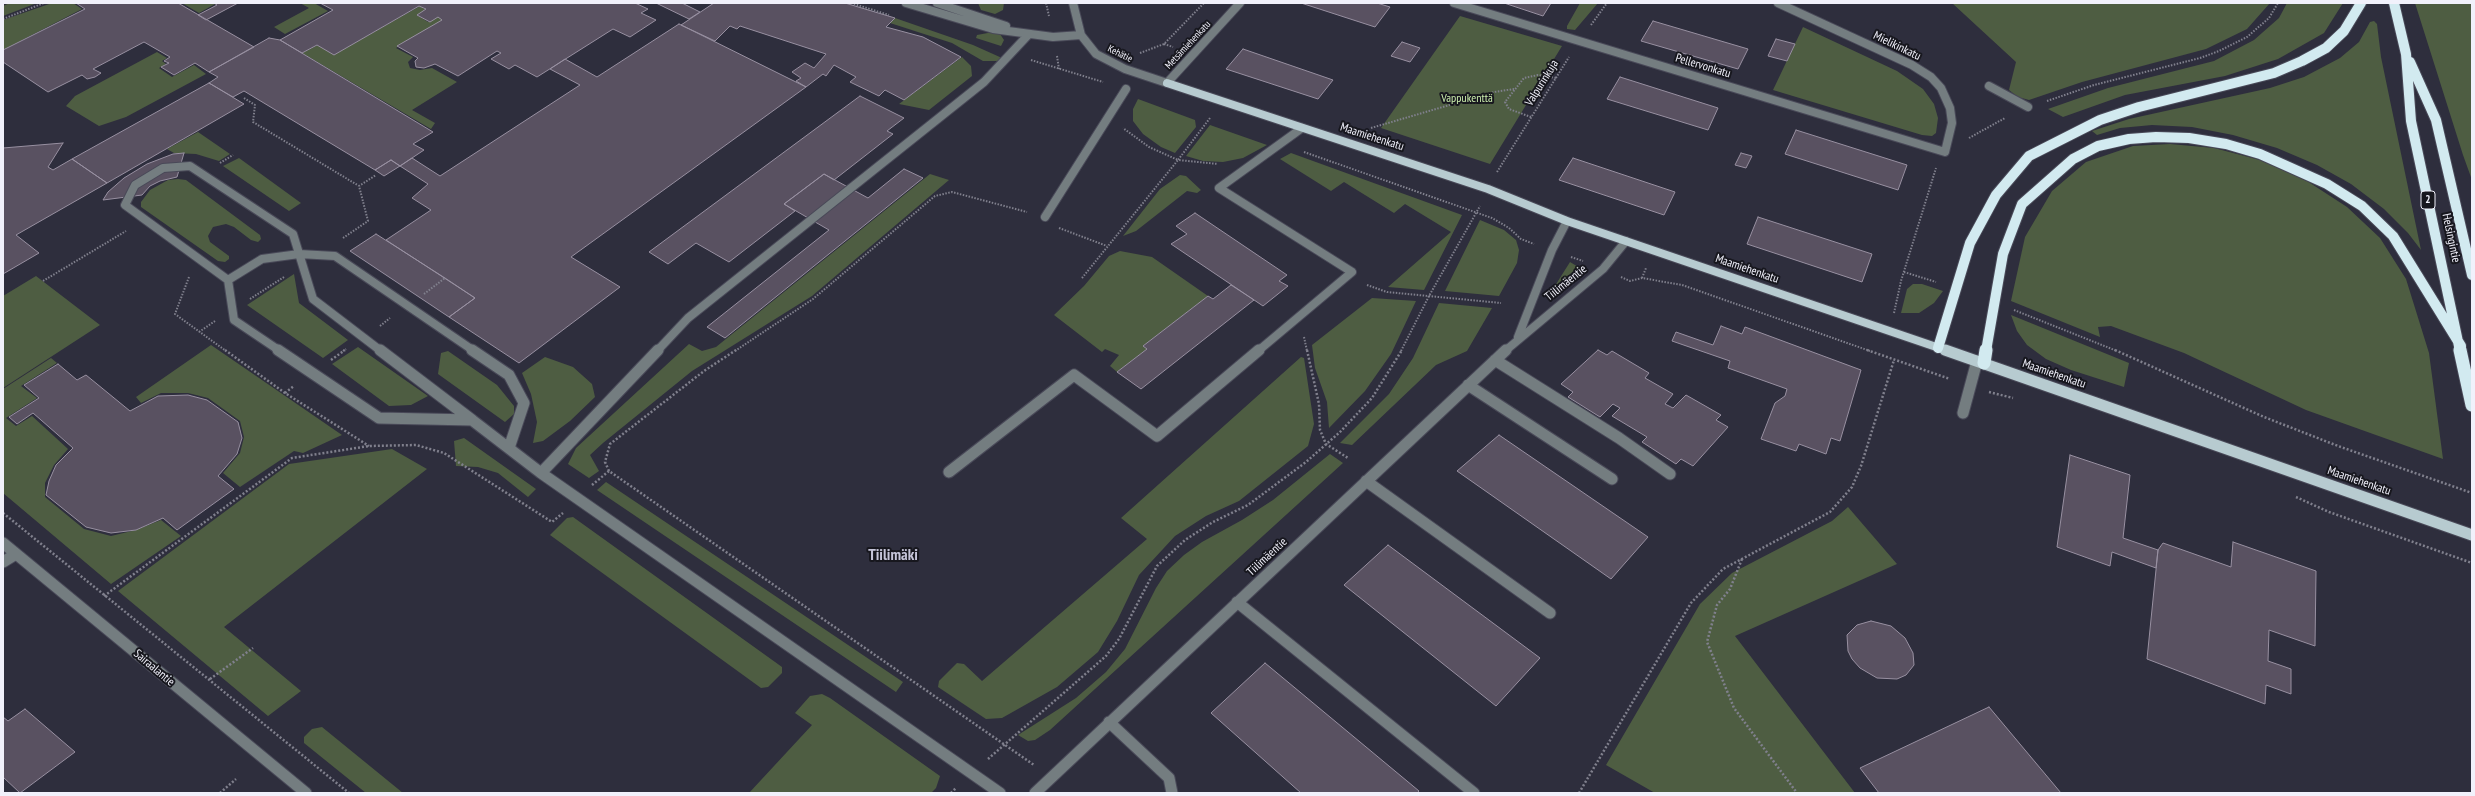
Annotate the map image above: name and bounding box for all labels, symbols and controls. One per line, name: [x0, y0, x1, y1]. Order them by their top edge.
street label: Metsämiehenkatu: [1163, 18, 1213, 72]
street label: Mielikinkatu: [1871, 28, 1923, 64]
street label: Kehätie: [1106, 43, 1134, 65]
street label: Pellervonkatu: [1674, 51, 1732, 81]
street label: Valpurinkuja: [1522, 57, 1562, 109]
park label: Vappukenttä: [1441, 92, 1493, 106]
street label: Maamiehenkatu: [1338, 120, 1406, 154]
road number: 2: [2421, 191, 2435, 209]
street label: Helsingintie: [2439, 212, 2463, 264]
street label: Maamiehenkatu: [1713, 251, 1781, 287]
street label: Tiilimäentie: [1542, 262, 1590, 304]
street label: Maamiehenkatu: [2020, 356, 2088, 392]
street label: Maamiehenkatu: [2325, 463, 2393, 499]
street label: Tiilimäentie: [1244, 535, 1290, 579]
district label: Tiilimäki: [868, 545, 918, 565]
street label: Sairaalantie: [131, 647, 177, 689]

